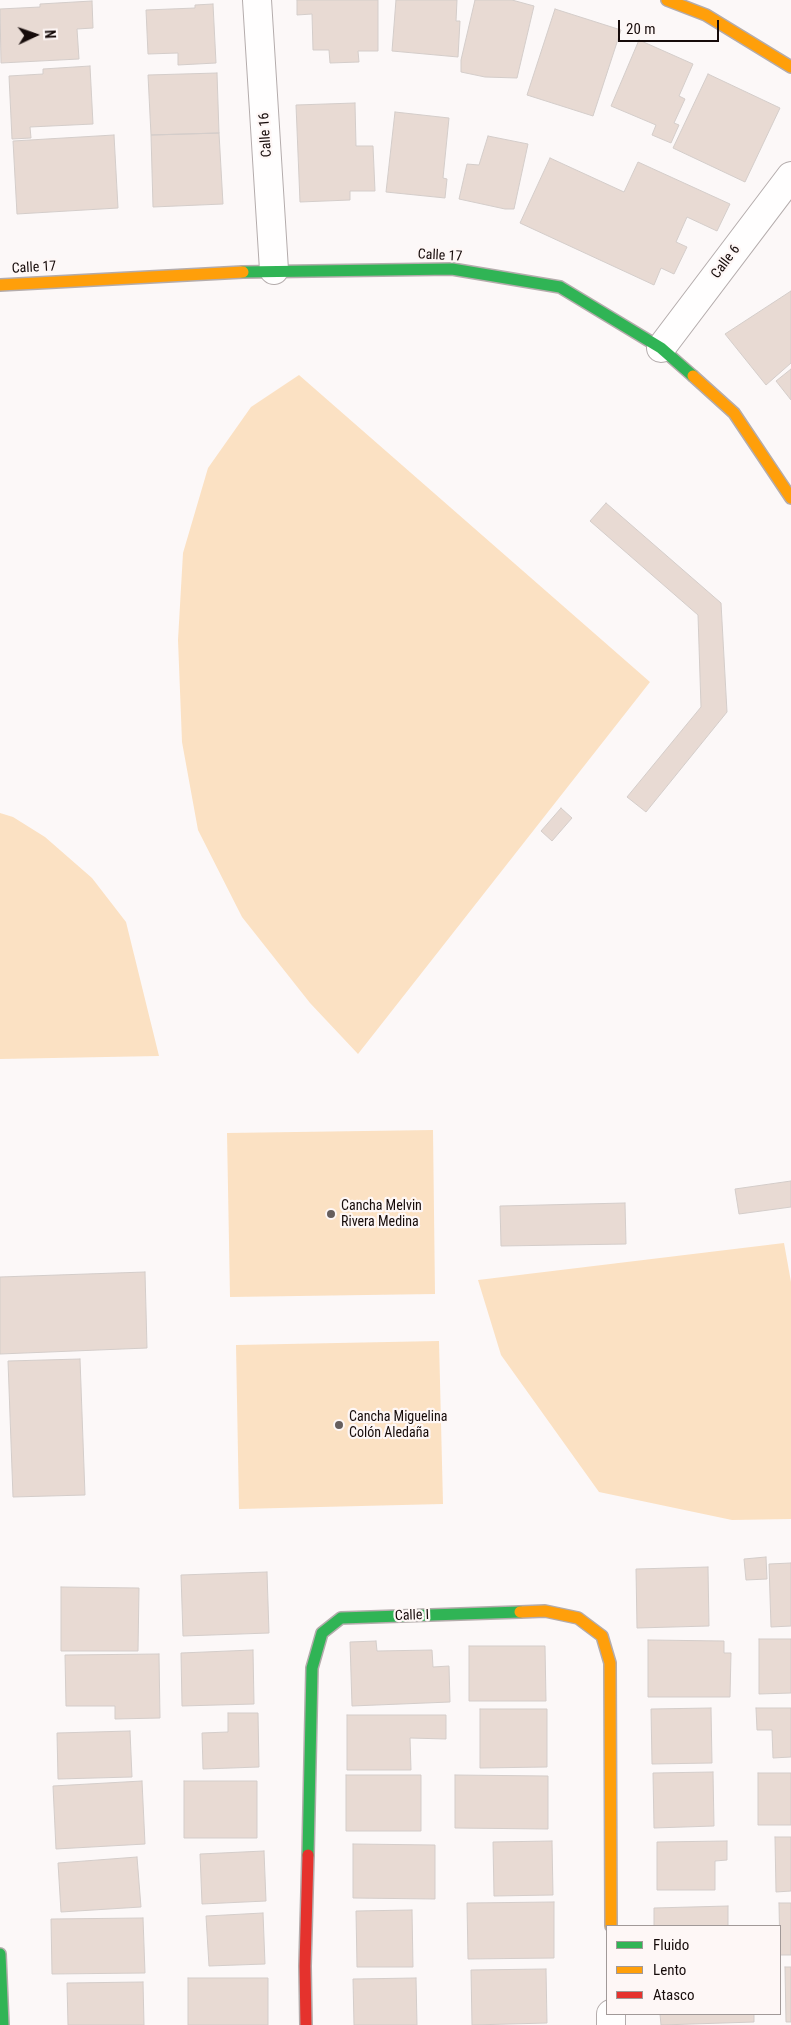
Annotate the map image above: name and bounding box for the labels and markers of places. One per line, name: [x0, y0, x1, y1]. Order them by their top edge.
place label: Cancha Melvin Rivera Medina: [341, 1198, 422, 1230]
marker: Cancha Melvin Rivera Medina: [325, 1208, 337, 1220]
place label: Cancha Miguelina Colón Aledaña: [349, 1409, 448, 1441]
marker: Cancha Miguelina Colón Aledaña: [333, 1419, 345, 1431]

